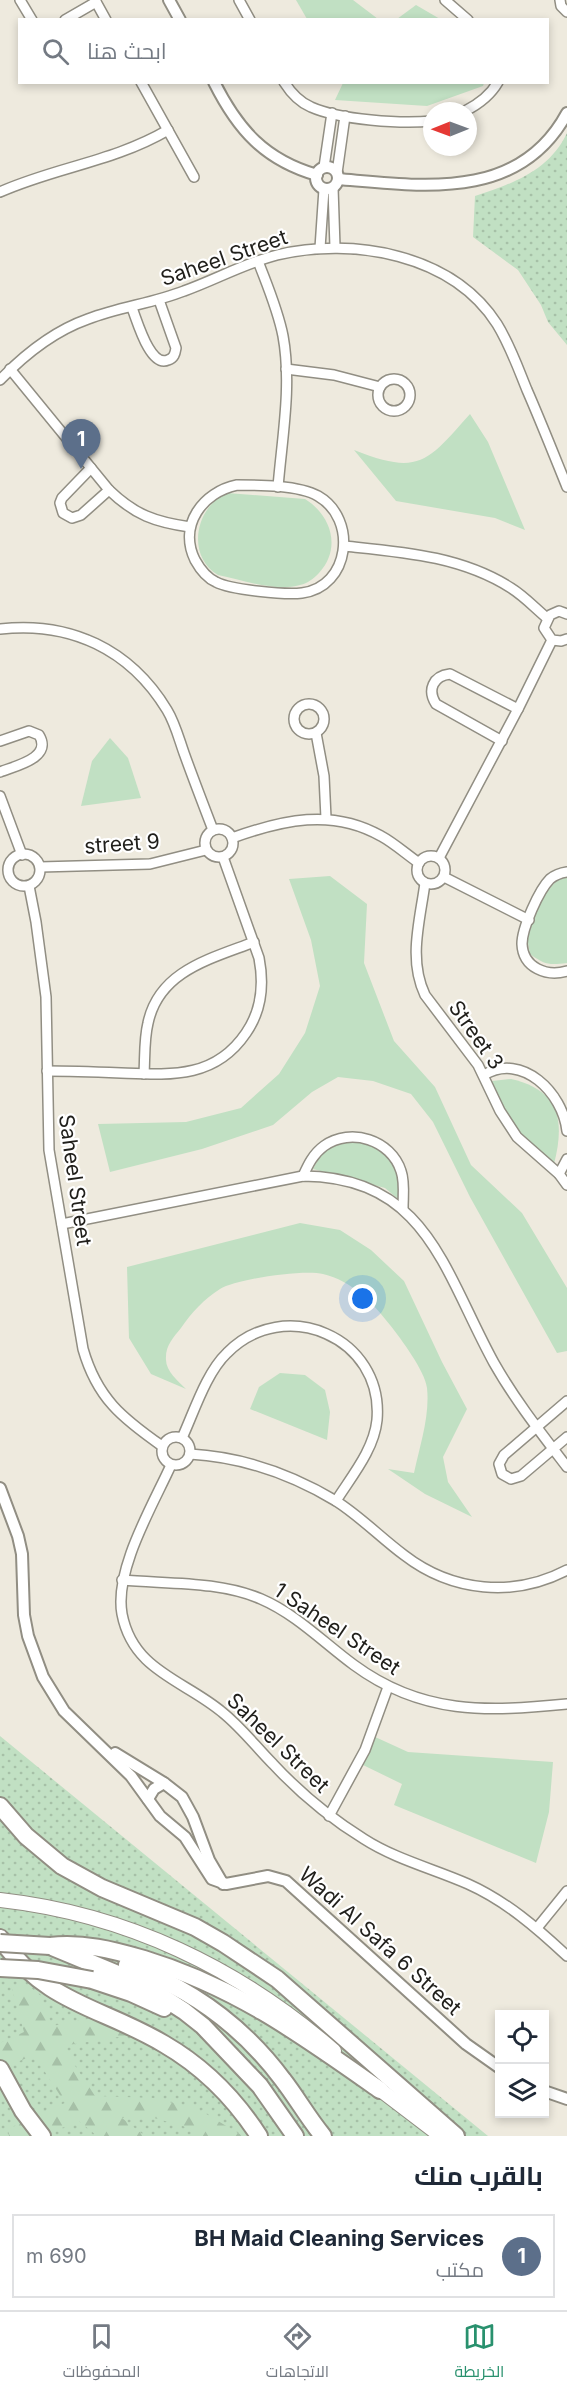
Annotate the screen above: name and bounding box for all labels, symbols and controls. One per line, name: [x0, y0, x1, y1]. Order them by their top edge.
search box: [18, 18, 549, 84]
icon: search: [39, 35, 72, 68]
text: ابحث هنا: [87, 38, 167, 64]
north arrow: [423, 102, 477, 156]
street label: Saheel Street: [157, 224, 291, 291]
pin: 1: [62, 420, 100, 469]
street label: street 9: [83, 828, 161, 859]
street label: Street 3: [444, 996, 509, 1074]
street label: Saheel Street: [54, 1113, 97, 1247]
your location: [348, 1284, 377, 1313]
street label: 1 Saheel Street: [269, 1577, 405, 1680]
street label: Saheel Street: [222, 1688, 335, 1798]
street label: Wadi Al Safa 6 Street: [294, 1861, 467, 2020]
map controls: [495, 2010, 549, 2118]
button: locate: [495, 2010, 549, 2064]
button: layers: [495, 2064, 549, 2118]
text: بالقرب منك: [414, 2160, 543, 2191]
text: BH Maid Cleaning Services: [194, 2225, 484, 2251]
text: 690 m: [26, 2244, 87, 2268]
text: 1: [517, 2244, 526, 2268]
text: مكتب: [436, 2258, 484, 2282]
tab: المحفوظات: [63, 2320, 141, 2386]
tab: الاتجاهات: [266, 2320, 329, 2386]
tab: الخريطة: [454, 2320, 504, 2386]

